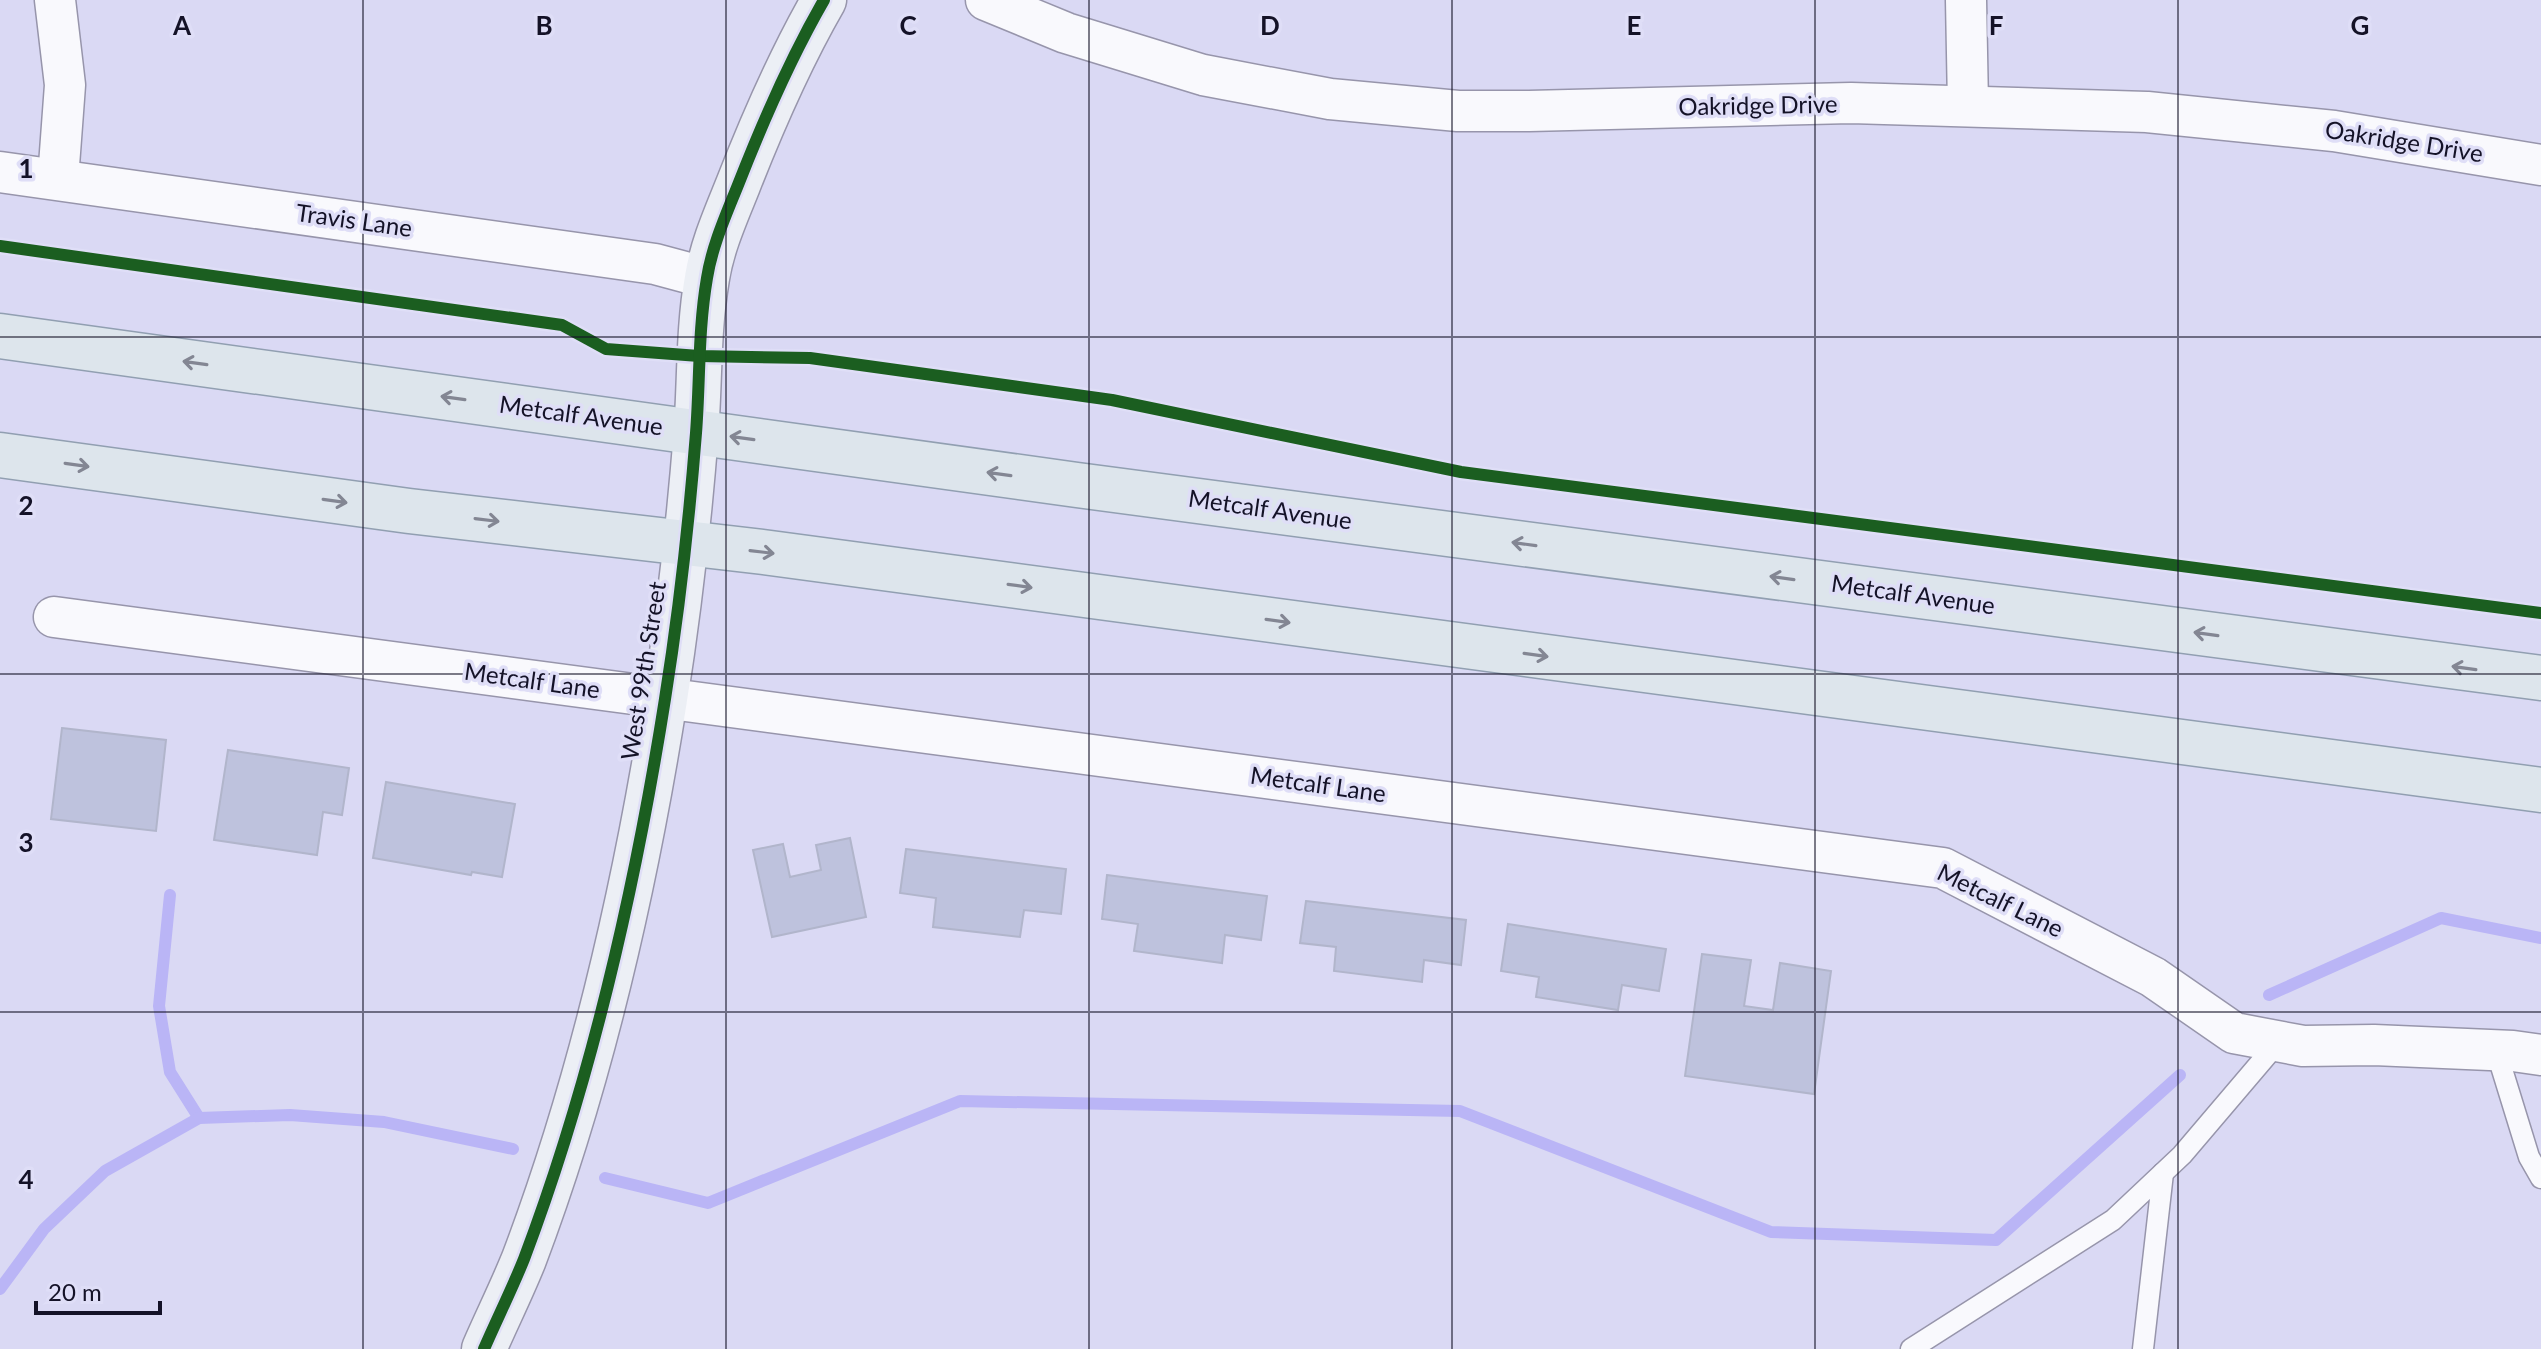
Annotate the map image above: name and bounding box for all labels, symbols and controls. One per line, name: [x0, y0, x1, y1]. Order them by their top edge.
text: A: [172, 9, 192, 41]
text: B: [535, 9, 553, 41]
text: C: [899, 9, 917, 41]
text: D: [1260, 9, 1280, 41]
text: E: [1627, 9, 1641, 41]
text: F: [1989, 9, 2003, 41]
text: G: [2351, 9, 2369, 41]
street label: Oakridge Drive: [1678, 89, 1838, 120]
street label: Oakridge Drive: [2323, 114, 2485, 167]
text: 1: [18, 152, 34, 184]
street label: Travis Lane: [294, 197, 414, 242]
one-way arrow: [183, 355, 208, 370]
street label: Metcalf Avenue: [498, 389, 665, 440]
one-way arrow: [441, 390, 466, 405]
one-way arrow: [730, 430, 755, 445]
one-way arrow: [64, 458, 89, 473]
one-way arrow: [987, 466, 1013, 481]
street label: Metcalf Avenue: [1187, 483, 1354, 534]
text: 2: [18, 489, 34, 521]
one-way arrow: [322, 494, 347, 509]
one-way arrow: [473, 513, 499, 528]
one-way arrow: [1512, 536, 1537, 551]
one-way arrow: [749, 545, 775, 560]
street label: Metcalf Avenue: [1830, 568, 1997, 619]
one-way arrow: [1770, 570, 1795, 585]
street label: West 99th Street: [614, 579, 671, 762]
one-way arrow: [1007, 579, 1032, 594]
one-way arrow: [1265, 614, 1290, 629]
one-way arrow: [2194, 626, 2219, 641]
one-way arrow: [1522, 648, 1548, 663]
street label: Metcalf Lane: [463, 656, 602, 703]
one-way arrow: [2452, 660, 2477, 675]
street label: Metcalf Lane: [1249, 760, 1388, 807]
text: 3: [18, 826, 34, 858]
street label: Metcalf Lane: [1933, 857, 2068, 943]
text: 4: [18, 1163, 34, 1195]
scale bar: [36, 1265, 160, 1315]
text: 20 m: [48, 1277, 102, 1306]

